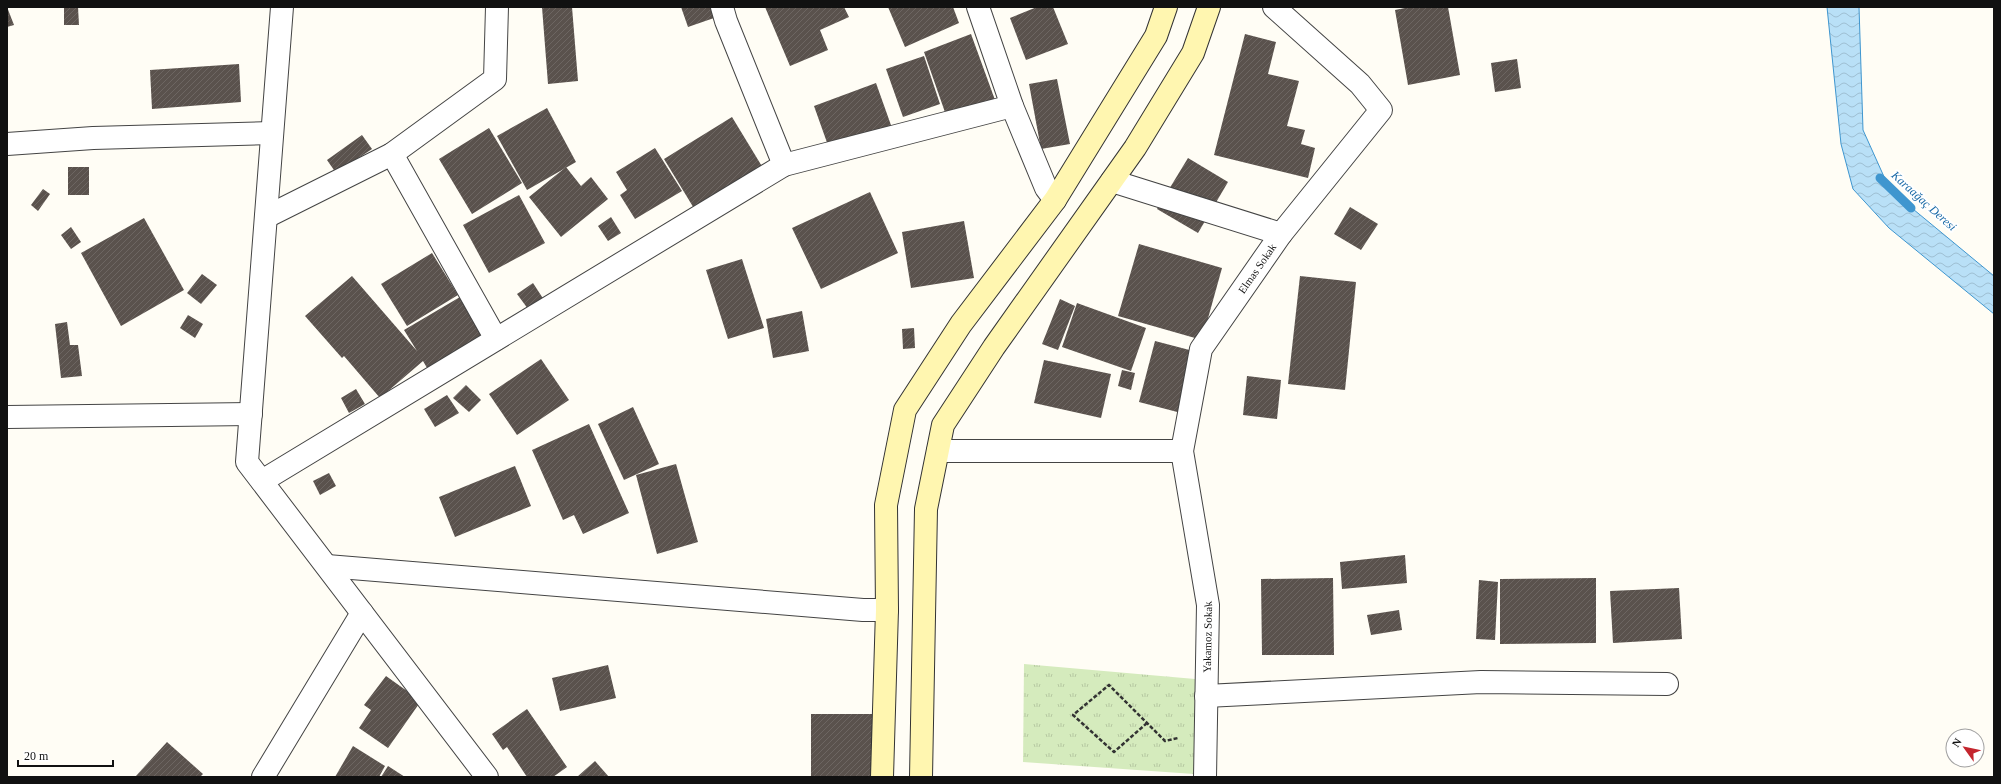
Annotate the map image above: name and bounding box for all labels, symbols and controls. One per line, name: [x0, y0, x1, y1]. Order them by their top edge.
water label: Karaağaç Deresi: [1888, 168, 1959, 234]
street label: Elmas Sokak: [1236, 241, 1279, 296]
street label: Yakamoz Sokak: [1201, 600, 1214, 673]
north arrow: [1945, 728, 1985, 768]
text: N: [1949, 736, 1964, 749]
scale bar: [18, 742, 113, 768]
text: 20 m: [24, 749, 49, 763]

